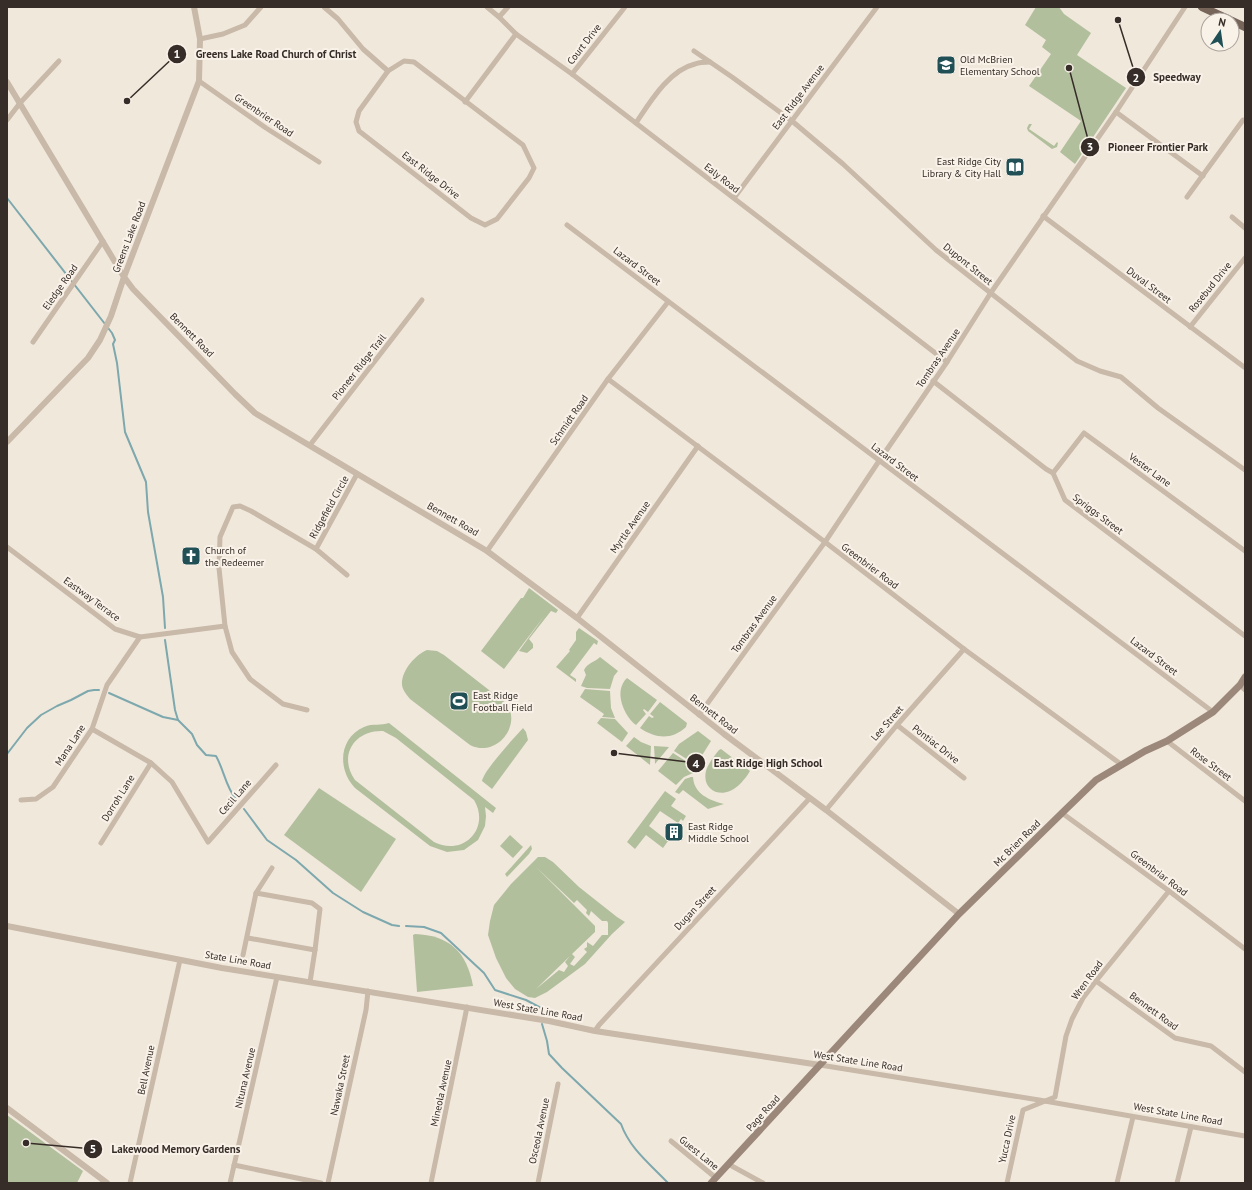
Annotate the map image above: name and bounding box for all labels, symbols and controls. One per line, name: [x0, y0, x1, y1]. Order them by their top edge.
north arrow: [1200, 12, 1240, 52]
text: N: [1217, 15, 1227, 30]
street label: Court Drive: [564, 21, 604, 67]
callout: Greens Lake Road Church of Christ: [167, 43, 364, 66]
text: 1: [174, 46, 180, 61]
text: Greens Lake Road Church of Christ: [196, 47, 357, 61]
place label: Old McBrien Elementary School: [960, 53, 1040, 78]
school or university icon: Old McBrien Elementary School: [935, 54, 957, 76]
street label: East Ridge Avenue: [769, 62, 827, 132]
callout: Speedway: [1126, 66, 1209, 89]
text: 2: [1133, 70, 1139, 85]
text: Speedway: [1153, 70, 1201, 84]
street label: Greenbrier Road: [232, 90, 296, 140]
callout: Pioneer Frontier Park: [1080, 135, 1216, 158]
text: 3: [1087, 139, 1093, 154]
text: Pioneer Frontier Park: [1108, 140, 1209, 154]
street label: East Ridge Drive: [399, 148, 463, 202]
place label: East Ridge City Library & City Hall: [922, 155, 1001, 180]
library icon: East Ridge City Library & City Hall: [1004, 156, 1026, 178]
street label: Ealy Road: [702, 160, 742, 196]
street label: Greens Lake Road: [109, 199, 149, 275]
street label: Dupont Street: [941, 240, 996, 288]
street label: Lazard Street: [611, 244, 664, 289]
street label: Rosebud Drive: [1186, 259, 1234, 315]
street label: Eledge Road: [39, 262, 81, 312]
street label: Duval Street: [1124, 264, 1174, 306]
street label: Bennett Road: [167, 310, 217, 360]
street label: Tombras Avenue: [913, 326, 963, 390]
street label: Pioneer Ridge Trail: [329, 331, 389, 403]
street label: Schmidt Road: [547, 392, 591, 448]
street label: Lazard Street: [869, 440, 922, 485]
street label: Vester Lane: [1125, 450, 1174, 490]
street label: Ridgefield Circle: [306, 473, 352, 541]
street label: Spriggs Street: [1070, 491, 1126, 538]
street label: Myrtle Avenue: [607, 498, 653, 556]
street label: Bennett Road: [425, 499, 481, 539]
street label: Greenbrier Road: [839, 540, 901, 592]
place label: Church of the Redeemer: [205, 544, 265, 569]
church icon: Church of the Redeemer: [180, 545, 202, 567]
street label: Eastway Terrace: [61, 574, 123, 624]
street label: Tombras Avenue: [728, 592, 780, 656]
street label: Lazard Street: [1128, 634, 1181, 679]
place label: East Ridge Football Field: [473, 689, 532, 714]
sports icon: East Ridge Football Field: [448, 690, 470, 712]
street label: Bennett Road: [687, 691, 741, 737]
street label: Lee Street: [868, 702, 906, 743]
street label: Pontiac Drive: [910, 721, 962, 767]
street label: Mana Lane: [52, 722, 88, 768]
street label: Rose Street: [1188, 744, 1235, 784]
callout: East Ridge High School: [686, 752, 830, 775]
text: 4: [693, 756, 700, 771]
text: East Ridge High School: [714, 756, 823, 770]
street label: Dorroh Lane: [99, 772, 137, 824]
street label: Cecil Lane: [216, 776, 254, 818]
street label: Mc Brien Road: [991, 817, 1043, 869]
place label: East Ridge Middle School: [688, 820, 749, 845]
building icon: East Ridge Middle School: [663, 821, 685, 843]
street label: Greenbriar Road: [1128, 847, 1190, 899]
street label: Dugan Street: [671, 883, 719, 933]
street label: State Line Road: [204, 948, 272, 972]
street label: Wren Road: [1068, 958, 1106, 1002]
street label: Bennett Road: [1127, 989, 1181, 1033]
street label: West State Line Road: [492, 996, 584, 1024]
street label: Bell Avenue: [134, 1044, 158, 1096]
street label: Nituna Avenue: [232, 1046, 258, 1110]
street label: West State Line Road: [812, 1048, 904, 1074]
street label: Nawaka Street: [327, 1053, 353, 1117]
street label: Mineola Avenue: [428, 1058, 454, 1128]
street label: Page Road: [743, 1092, 783, 1134]
street label: Osceola Avenue: [526, 1097, 552, 1165]
street label: West State Line Road: [1132, 1100, 1224, 1128]
street label: Yucca Drive: [996, 1114, 1018, 1164]
street label: Guest Lane: [677, 1133, 721, 1173]
callout: Lakewood Memory Gardens: [83, 1137, 248, 1160]
text: 5: [90, 1141, 96, 1156]
text: Lakewood Memory Gardens: [112, 1142, 241, 1156]

